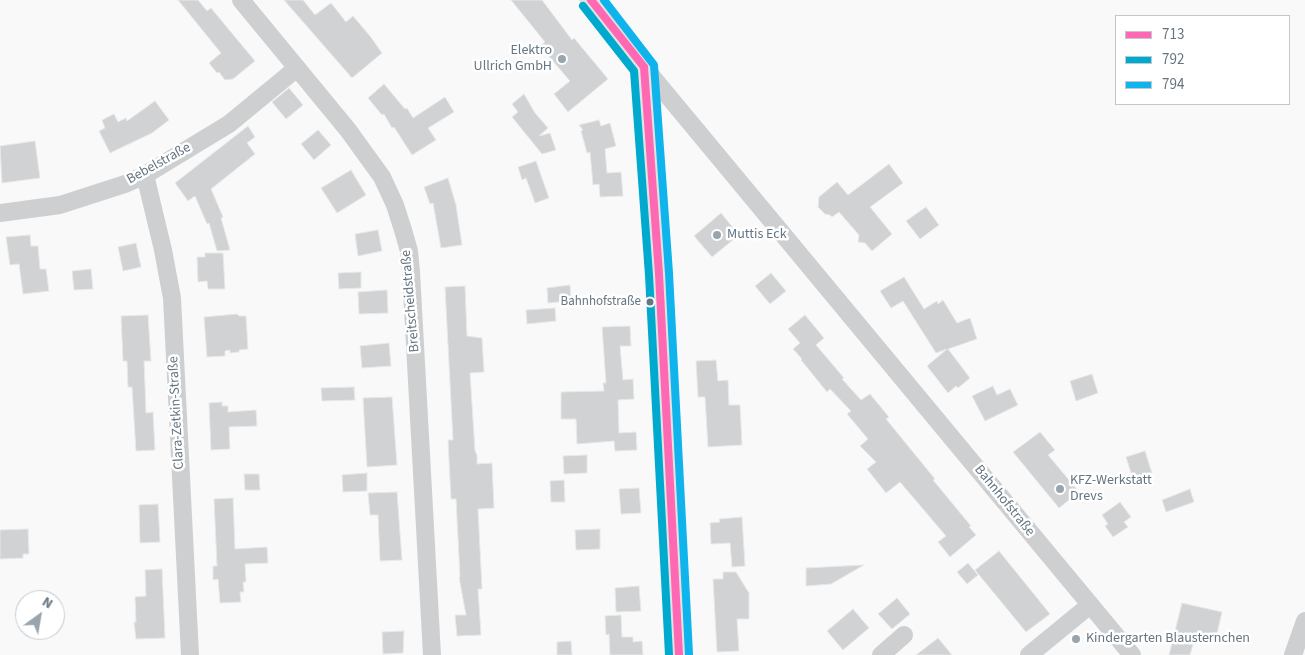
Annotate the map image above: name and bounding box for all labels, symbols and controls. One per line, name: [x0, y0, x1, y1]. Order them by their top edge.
legend: [1115, 15, 1290, 105]
text: 713: [1162, 24, 1184, 45]
place label: Elektro Ullrich GmbH: [474, 43, 552, 75]
text: 792: [1162, 49, 1184, 70]
marker: Elektro Ullrich GmbH: [556, 53, 568, 65]
text: 794: [1162, 74, 1184, 95]
street label: Bebelstraße: [124, 140, 194, 188]
place label: Muttis Eck: [727, 227, 787, 243]
marker: Muttis Eck: [711, 229, 723, 241]
street label: Breitscheidstraße: [398, 249, 424, 353]
place label: Bahnhofstraße: [561, 294, 641, 310]
marker: Bahnhofstraße: [645, 297, 655, 307]
street label: Clara-Zetkin-Straße: [166, 356, 188, 470]
street label: Bahnhofstraße: [970, 462, 1038, 540]
place label: KFZ-Werkstatt Drevs: [1070, 473, 1152, 506]
marker: KFZ-Werkstatt Drevs: [1054, 483, 1066, 495]
north arrow: [15, 590, 65, 640]
text: N: [38, 592, 57, 614]
place label: Kindergarten Blausternchen: [1086, 631, 1250, 647]
marker: Kindergarten Blausternchen: [1070, 633, 1082, 645]

